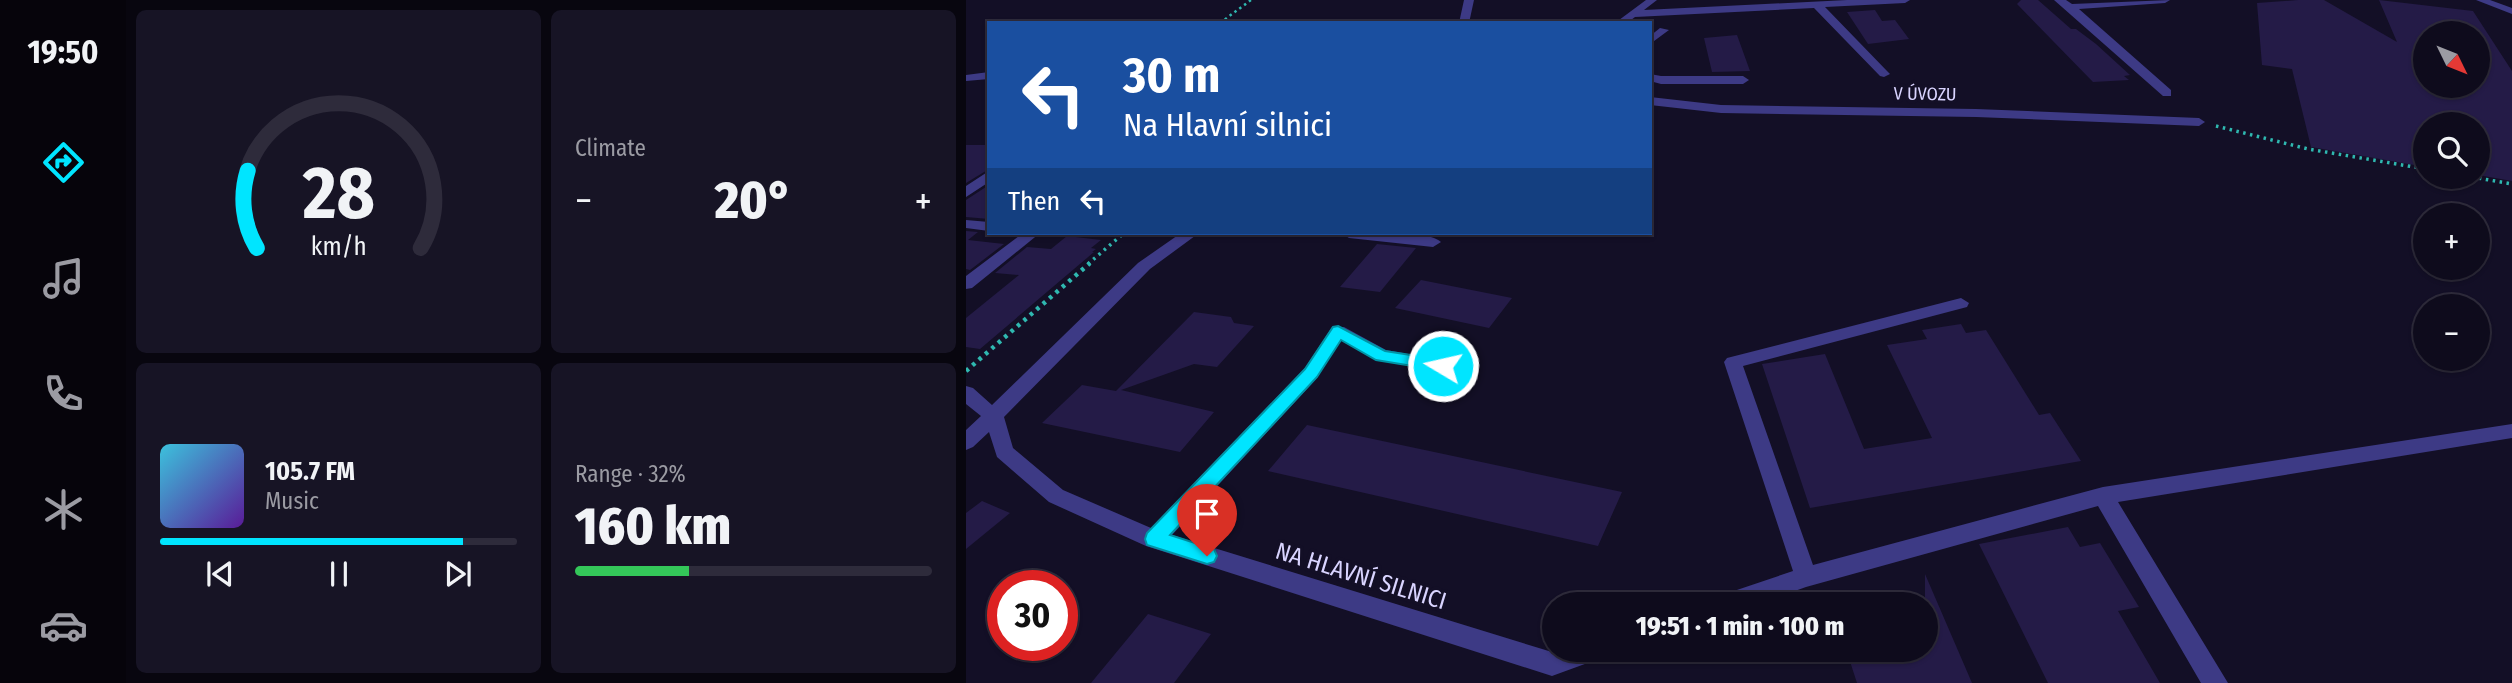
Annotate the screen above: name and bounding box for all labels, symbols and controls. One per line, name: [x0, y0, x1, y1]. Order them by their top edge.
north arrow: [2413, 21, 2490, 98]
map controls: [2413, 21, 2490, 371]
text: 19:50: [28, 33, 98, 71]
text: 30 m: [1123, 46, 1221, 105]
icon: left: [1008, 49, 1099, 140]
street label: V ÚVOZU: [1893, 81, 1957, 106]
text: Na Hlavní silnici: [1123, 106, 1332, 144]
button: search: [2413, 112, 2490, 189]
text: Climate: [575, 134, 646, 162]
icon: directions: [39, 138, 88, 187]
text: 28: [301, 150, 375, 237]
text: 20°: [715, 169, 792, 232]
text: −: [575, 178, 592, 224]
text: +: [915, 178, 932, 224]
icon: left: [1074, 182, 1112, 220]
text: Then: [1008, 186, 1060, 217]
button: +: [2413, 203, 2490, 280]
text: km/h: [311, 231, 366, 261]
icon: music: [39, 254, 88, 303]
button: −: [2413, 294, 2490, 371]
position arrow: [1406, 329, 1480, 403]
icon: phone: [39, 369, 88, 418]
text: 105.7 FM: [265, 456, 355, 487]
text: Range · 32%: [575, 460, 686, 488]
pin: [1177, 484, 1237, 556]
icon: climate: [39, 485, 88, 534]
text: Music: [265, 487, 319, 515]
text: 160 km: [575, 495, 731, 558]
icon: arrive: [1188, 495, 1226, 533]
street label: NA HLAVNÍ SILNICI: [1272, 536, 1450, 615]
icon: previous: [201, 555, 239, 593]
icon: pause: [320, 555, 358, 593]
icon: next: [439, 555, 477, 593]
speed limit sign: 30: [987, 570, 1078, 661]
icon: car: [39, 601, 88, 650]
text: 19:51 · 1 min · 100 m: [1636, 611, 1844, 642]

